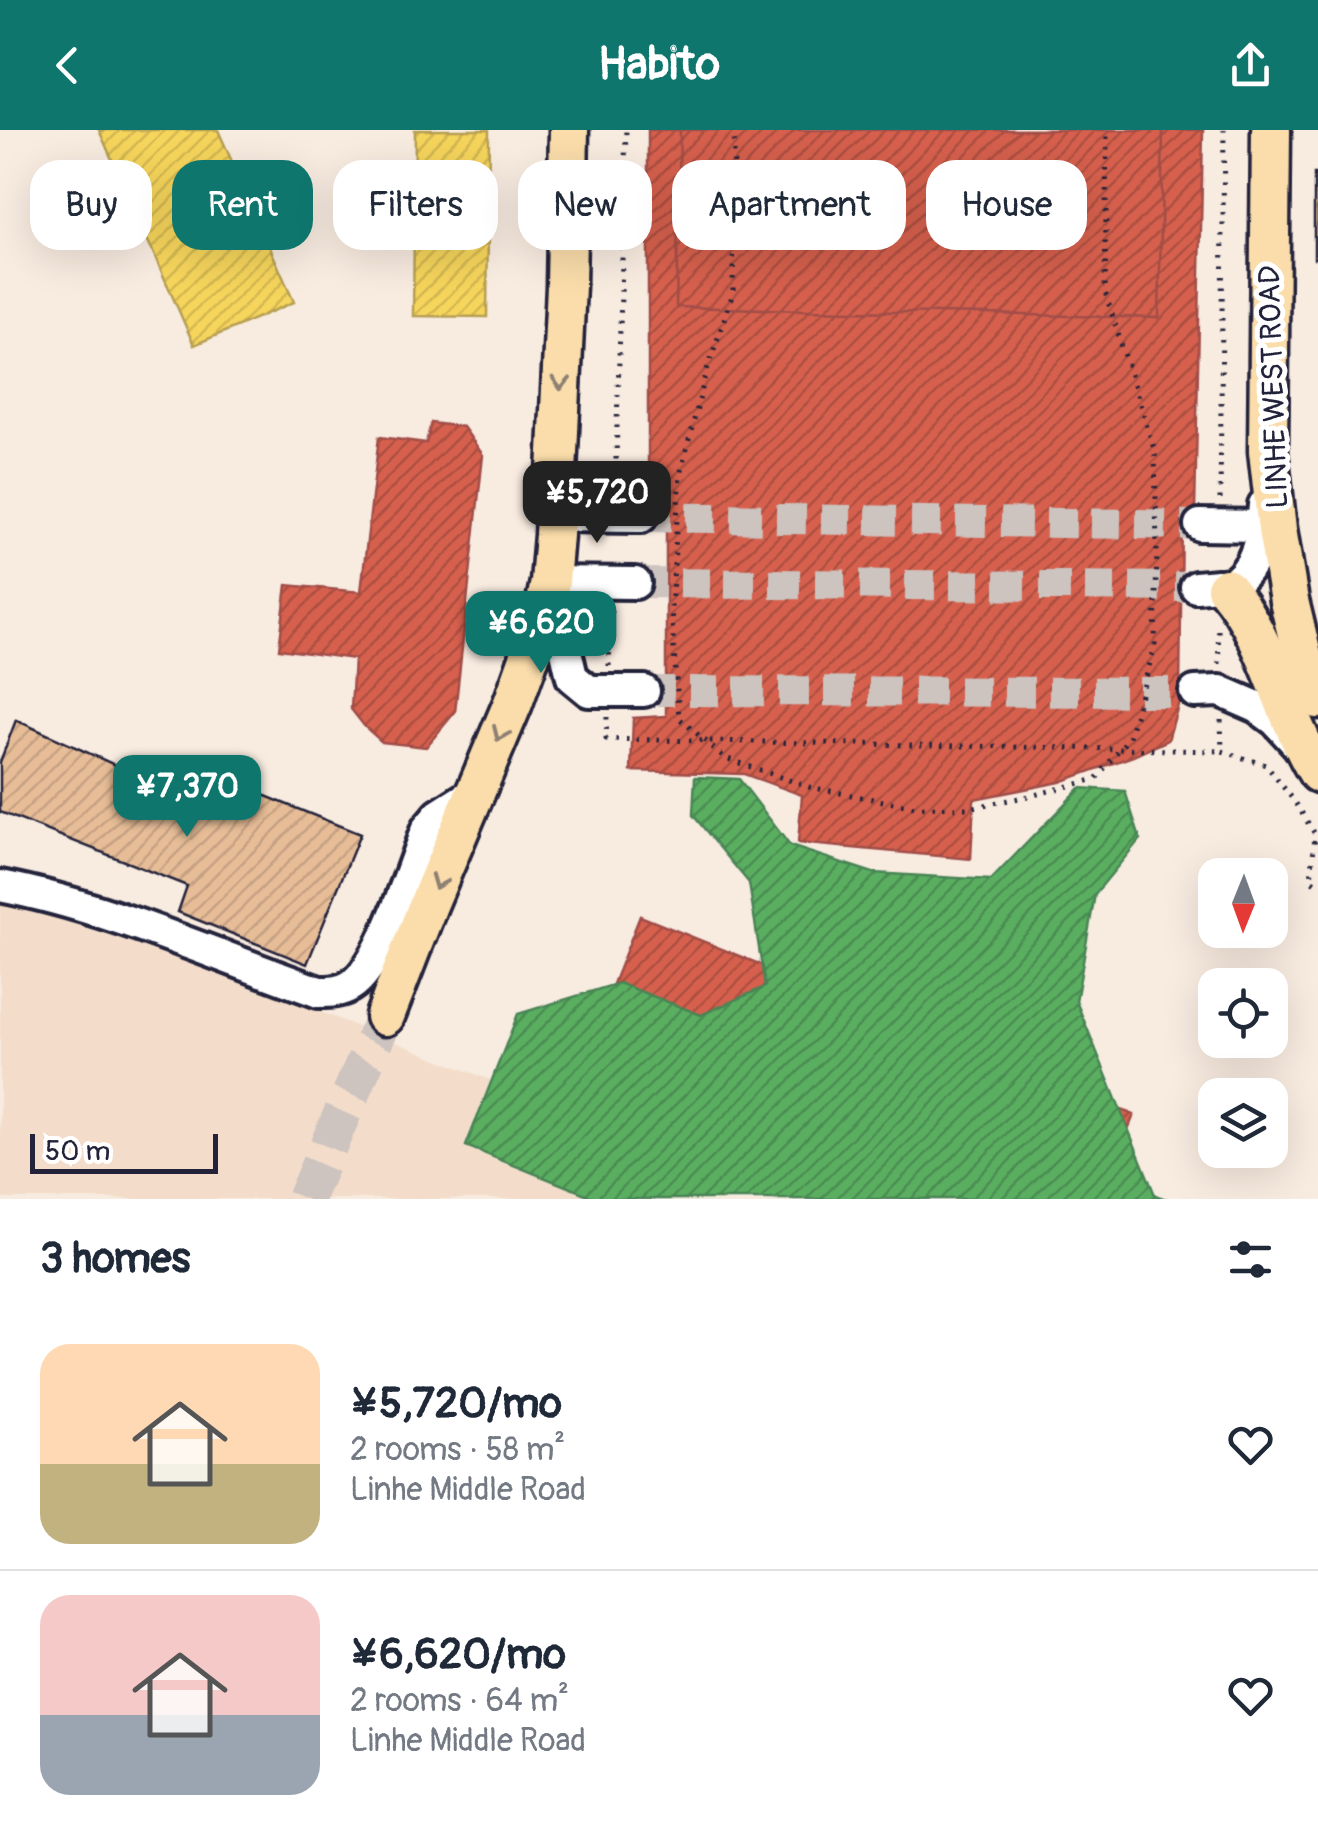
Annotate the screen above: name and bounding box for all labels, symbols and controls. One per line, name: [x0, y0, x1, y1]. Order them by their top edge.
text: Habito: [598, 37, 720, 93]
icon: back: [40, 38, 95, 93]
icon: share: [1223, 38, 1278, 93]
chip: Buy: [30, 160, 152, 250]
chip: Rent: [172, 160, 313, 250]
chip: Filters: [333, 160, 498, 250]
chip: New: [518, 160, 652, 250]
chip: Apartment: [672, 160, 906, 250]
chip: House: [926, 160, 1087, 250]
street label: LINHE WEST ROAD: [1251, 265, 1296, 509]
one-way arrow: [551, 375, 572, 391]
pin: ¥5,720: [516, 461, 678, 546]
text: ¥5,720: [545, 473, 649, 513]
pin: ¥6,620: [460, 591, 622, 676]
text: ¥6,620: [487, 603, 595, 643]
one-way arrow: [492, 724, 512, 742]
pin: ¥7,370: [106, 755, 268, 840]
text: ¥7,370: [135, 767, 239, 807]
north arrow: [1198, 858, 1288, 948]
map controls: [1198, 858, 1288, 1168]
one-way arrow: [429, 872, 449, 890]
button: locate: [1198, 968, 1288, 1058]
button: layers: [1198, 1078, 1288, 1168]
scale bar: [30, 1129, 218, 1174]
text: 50 m: [45, 1134, 110, 1169]
icon: filters: [1223, 1232, 1278, 1287]
text: 3 homes: [40, 1233, 190, 1285]
text: ¥5,720/mo: [350, 1378, 562, 1430]
icon: home: [120, 1384, 240, 1504]
icon: heart: [1223, 1417, 1278, 1472]
text: 2 rooms · 58 m²: [350, 1430, 565, 1470]
text: Linhe Middle Road: [350, 1470, 586, 1510]
text: ¥6,620/mo: [350, 1629, 566, 1681]
icon: home: [120, 1635, 240, 1755]
icon: heart: [1223, 1668, 1278, 1723]
text: 2 rooms · 64 m²: [350, 1681, 569, 1721]
text: Linhe Middle Road: [350, 1721, 586, 1761]

